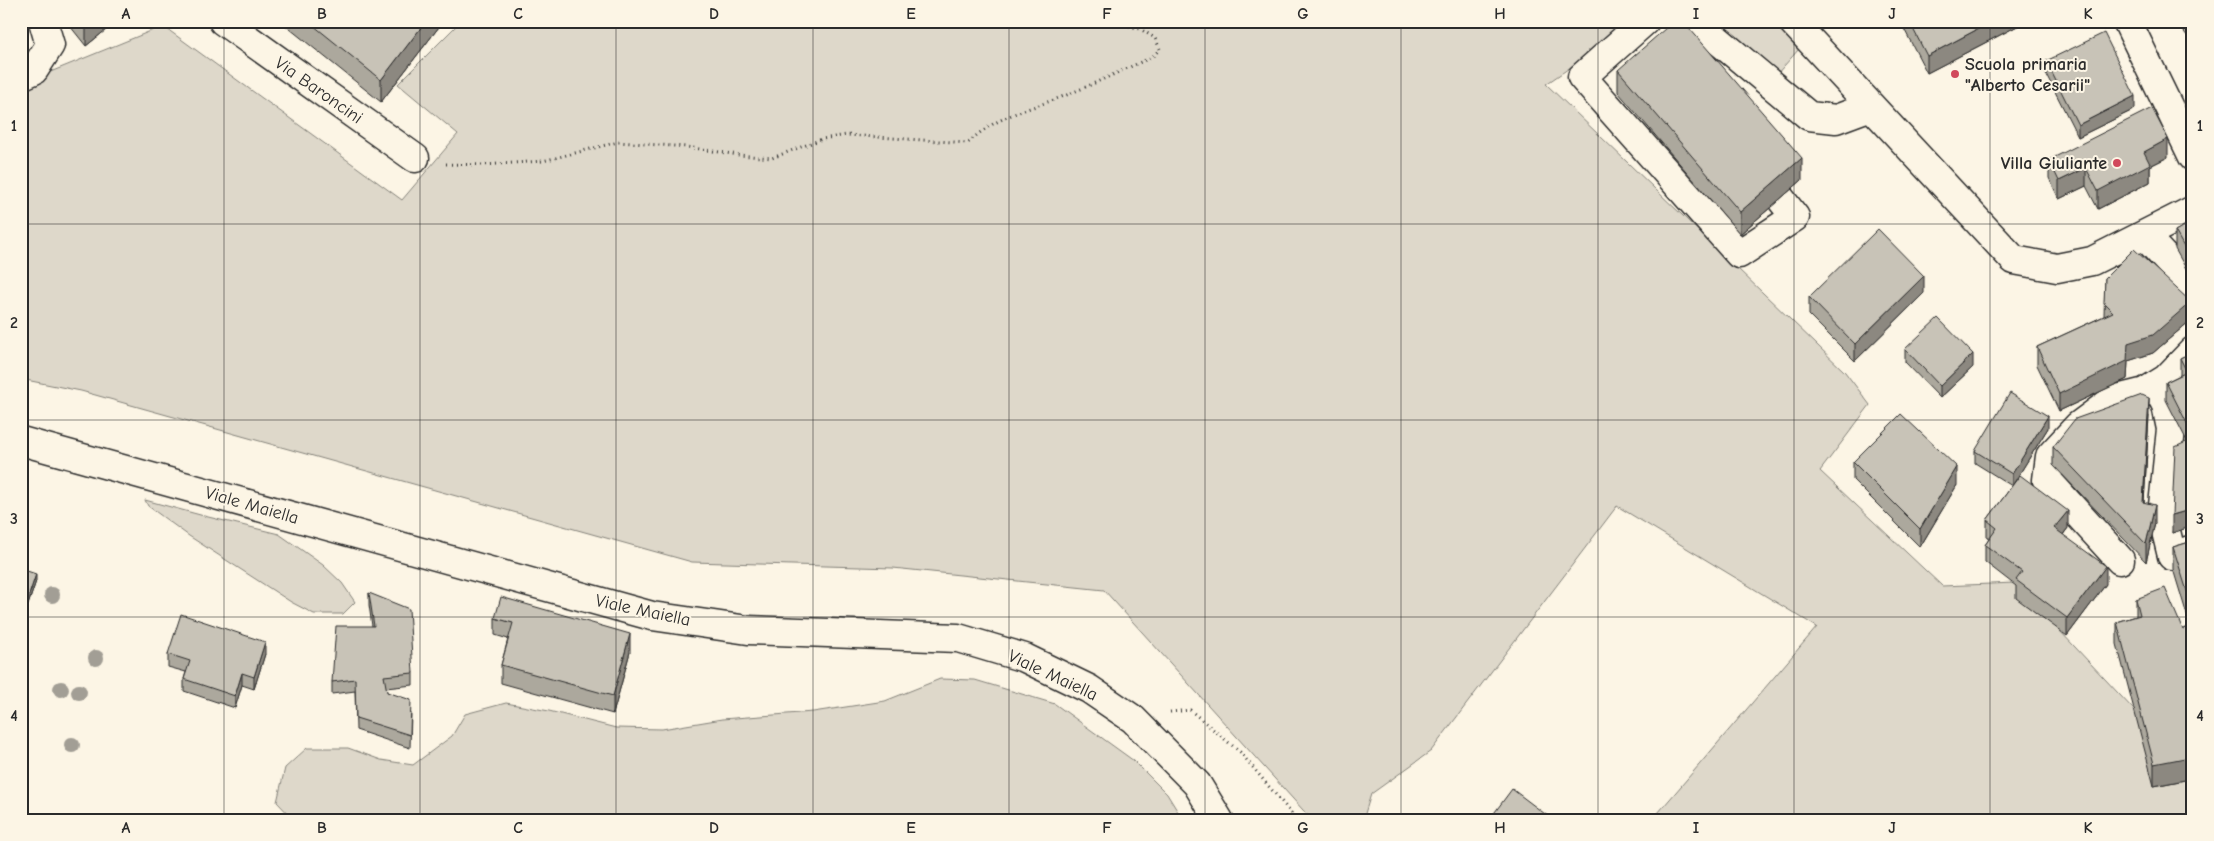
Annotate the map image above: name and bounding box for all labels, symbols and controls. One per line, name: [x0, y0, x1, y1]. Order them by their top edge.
text: A: [122, 5, 131, 23]
text: B: [317, 5, 327, 23]
text: C: [513, 5, 523, 23]
text: D: [709, 5, 719, 23]
text: E: [906, 5, 916, 23]
text: F: [1102, 5, 1112, 23]
text: G: [1297, 5, 1309, 23]
text: H: [1494, 5, 1506, 23]
text: I: [1693, 5, 1699, 23]
text: J: [1888, 5, 1896, 23]
text: K: [2083, 5, 2093, 23]
street label: Via Baroncini: [271, 52, 367, 128]
place label: Scuola primaria "Alberto Cesarii": [1965, 54, 2090, 96]
marker: Scuola primaria "Alberto Cesarii": [1949, 68, 1961, 80]
text: 1: [11, 117, 17, 135]
text: 1: [2197, 117, 2203, 135]
place label: Villa Giuliante: [2001, 153, 2107, 174]
marker: Villa Giuliante: [2111, 157, 2123, 169]
text: 2: [10, 314, 18, 332]
text: 2: [2196, 314, 2204, 332]
street label: Viale Maiella: [203, 482, 301, 529]
text: 3: [10, 510, 18, 528]
text: 3: [2196, 510, 2204, 528]
street label: Viale Maiella: [593, 590, 692, 631]
street label: Viale Maiella: [1005, 646, 1101, 705]
text: 4: [10, 707, 18, 725]
text: 4: [2196, 707, 2204, 725]
text: A: [122, 819, 131, 837]
text: B: [317, 819, 327, 837]
text: C: [513, 819, 523, 837]
text: D: [709, 819, 719, 837]
text: E: [906, 819, 916, 837]
text: F: [1102, 819, 1112, 837]
text: G: [1297, 819, 1309, 837]
text: H: [1494, 819, 1506, 837]
text: I: [1693, 819, 1699, 837]
text: J: [1888, 819, 1896, 837]
text: K: [2083, 819, 2093, 837]

